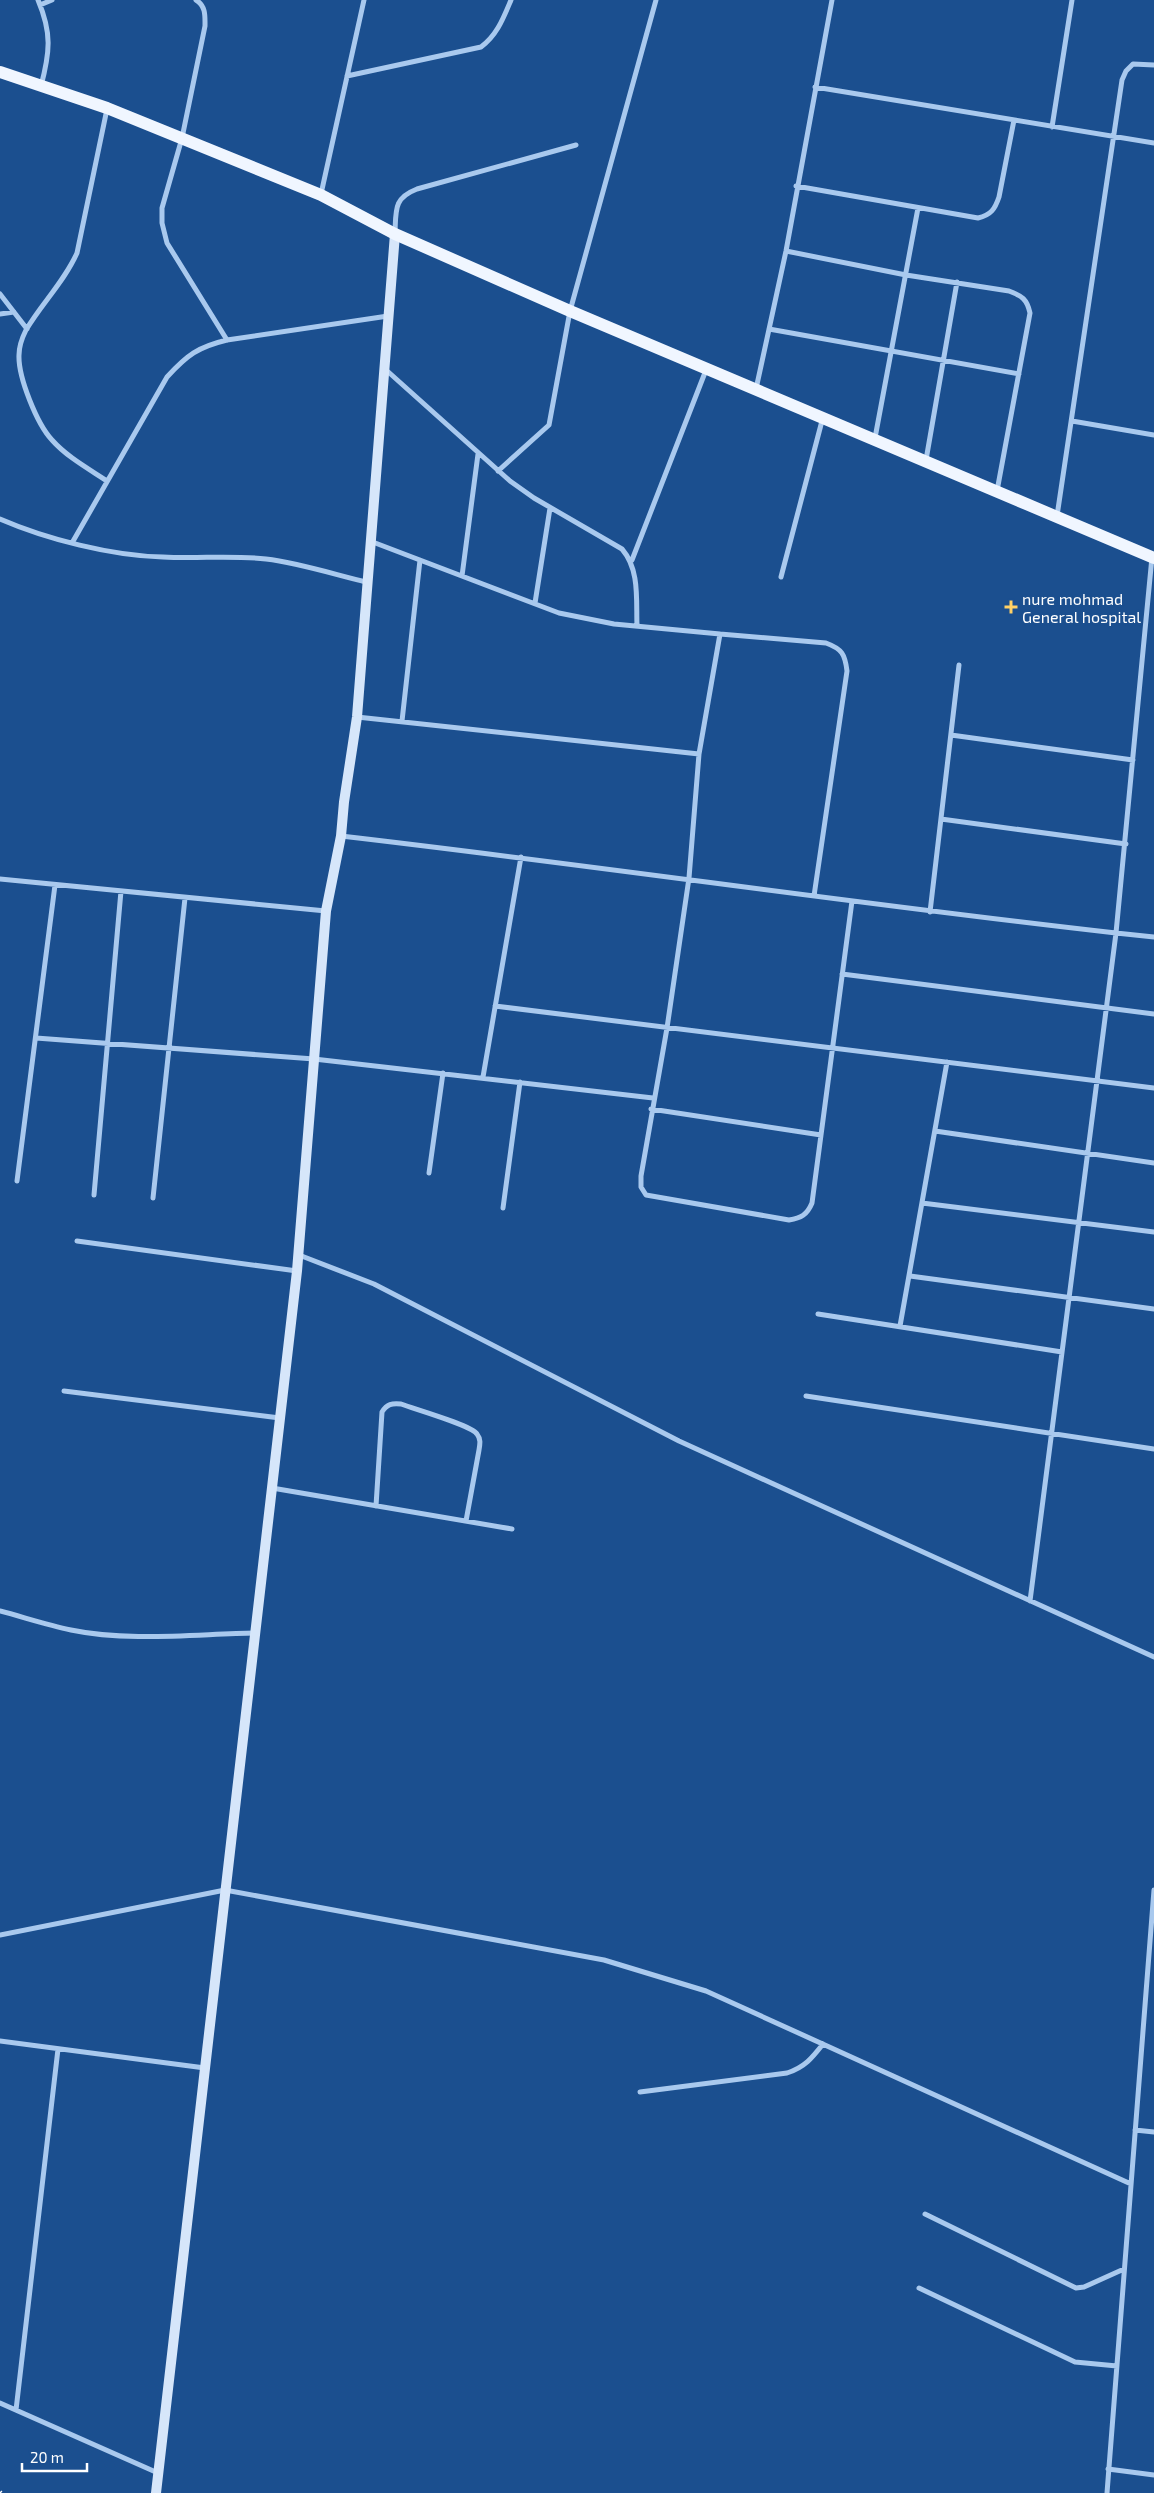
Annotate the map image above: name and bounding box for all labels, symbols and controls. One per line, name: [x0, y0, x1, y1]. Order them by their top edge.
place label: nure mohmad General hospital: [1022, 589, 1141, 626]
marker: nure mohmad General hospital: [1004, 600, 1018, 614]
scale bar: [22, 2440, 88, 2472]
text: 20 m: [30, 2448, 64, 2466]

